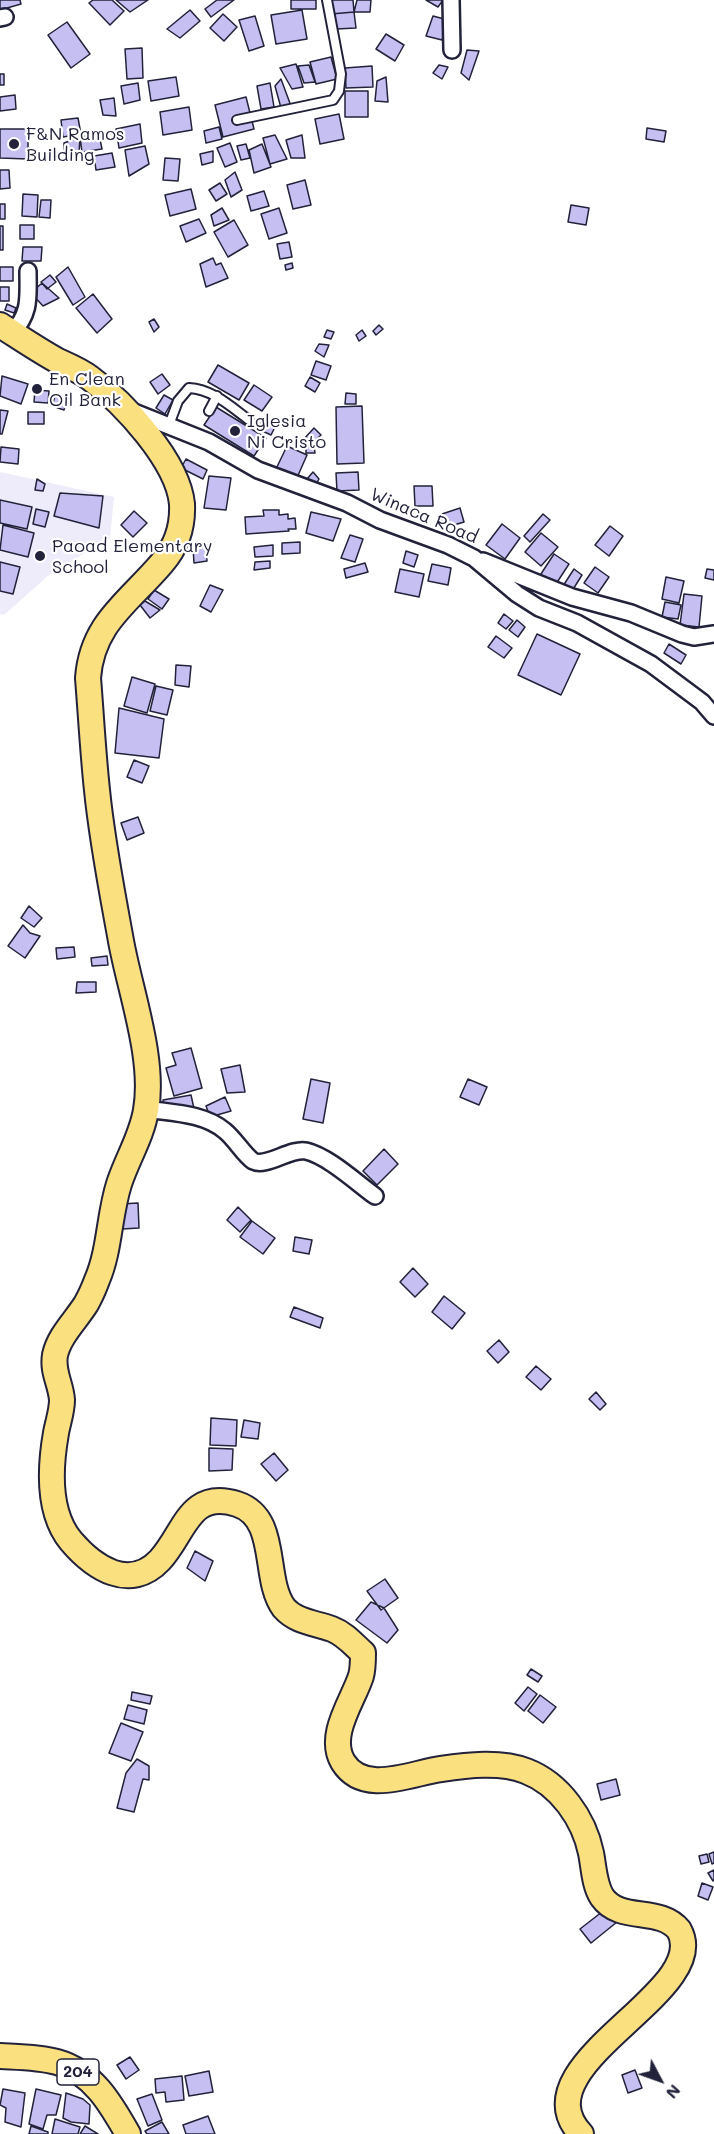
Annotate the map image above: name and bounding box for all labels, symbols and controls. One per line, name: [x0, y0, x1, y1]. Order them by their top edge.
place label: F&N Ramos Building: [26, 123, 125, 166]
marker: F&N Ramos Building: [7, 137, 21, 151]
place label: En Clean Oil Bank: [49, 368, 125, 410]
marker: En Clean Oil Bank: [30, 382, 44, 396]
place label: Iglesia Ni Cristo: [247, 410, 326, 452]
marker: Iglesia Ni Cristo: [228, 424, 242, 438]
street label: Winaca Road: [367, 484, 481, 548]
place label: Paoad Elementary School: [52, 535, 212, 578]
marker: Paoad Elementary School: [33, 549, 47, 563]
north arrow: [630, 2050, 690, 2110]
road number: 204: [57, 2059, 99, 2085]
text: N: [662, 2081, 686, 2104]

